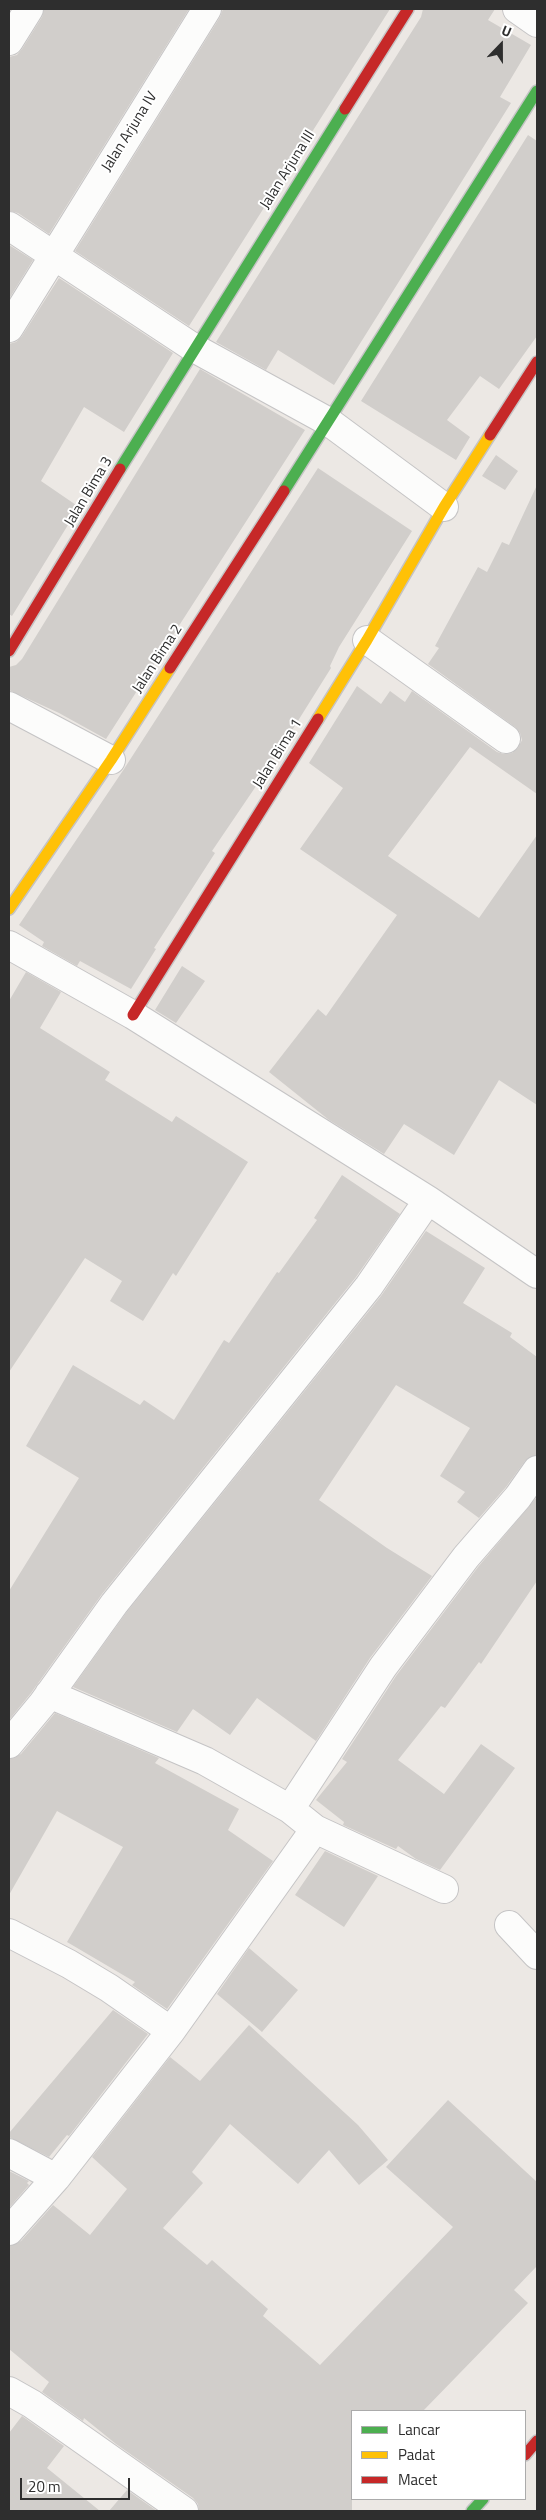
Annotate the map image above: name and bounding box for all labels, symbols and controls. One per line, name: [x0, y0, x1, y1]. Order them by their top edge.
text: U: [499, 19, 515, 42]
north arrow: [476, 20, 526, 70]
street label: Jalan Arjuna IV: [98, 89, 162, 175]
street label: Jalan Arjuna III: [257, 127, 319, 213]
street label: Jalan Bima 3: [61, 454, 117, 530]
street label: Jalan Bima 2: [129, 621, 187, 697]
street label: Jalan Bima 1: [250, 716, 306, 792]
legend: [351, 2410, 526, 2500]
text: Lancar: [398, 2418, 440, 2441]
text: Padat: [398, 2443, 435, 2466]
scale bar: [22, 2468, 132, 2500]
text: Macet: [398, 2468, 437, 2491]
text: 20 m: [28, 2475, 61, 2498]

